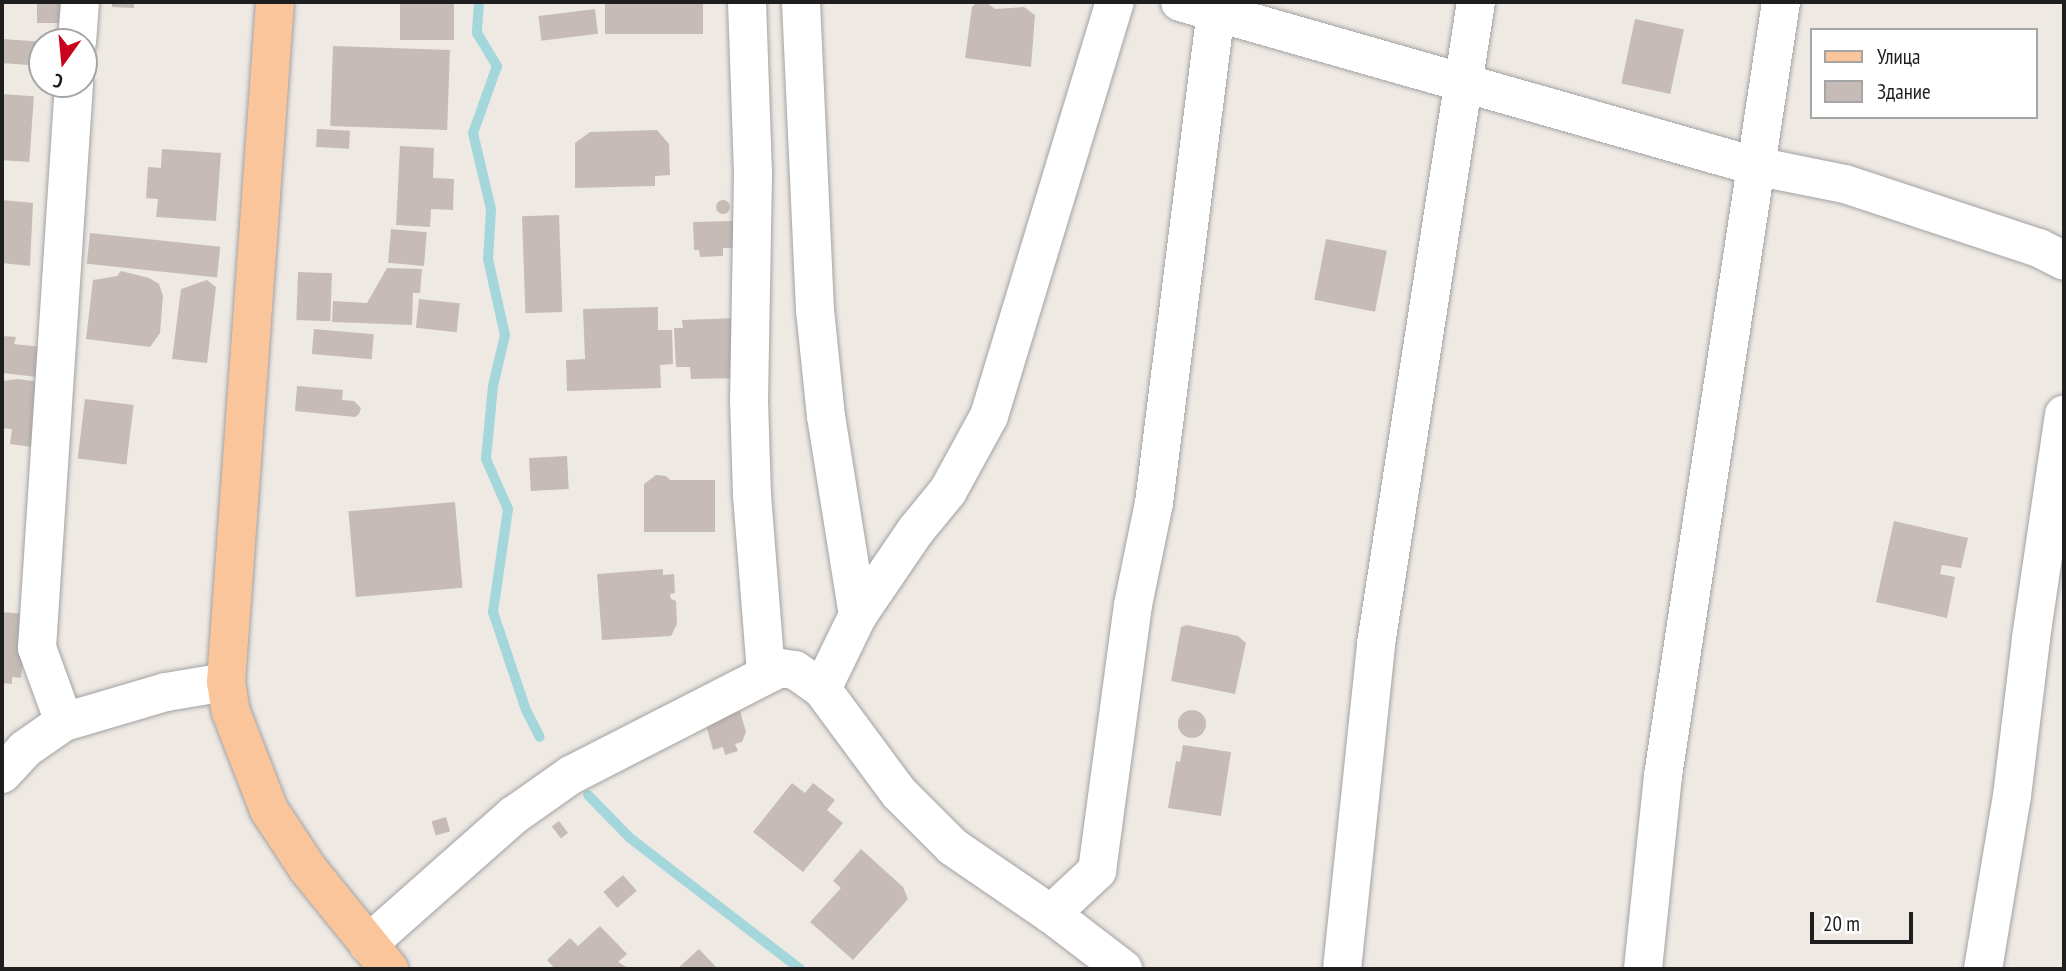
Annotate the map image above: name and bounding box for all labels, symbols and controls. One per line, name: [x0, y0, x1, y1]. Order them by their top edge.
north arrow: [28, 28, 98, 98]
legend: [1811, 28, 2038, 119]
text: Улица: [1877, 43, 1920, 70]
text: С: [51, 69, 65, 94]
text: Здание: [1877, 78, 1931, 105]
scale bar: [1814, 898, 1917, 942]
text: 20 m: [1823, 910, 1860, 937]

